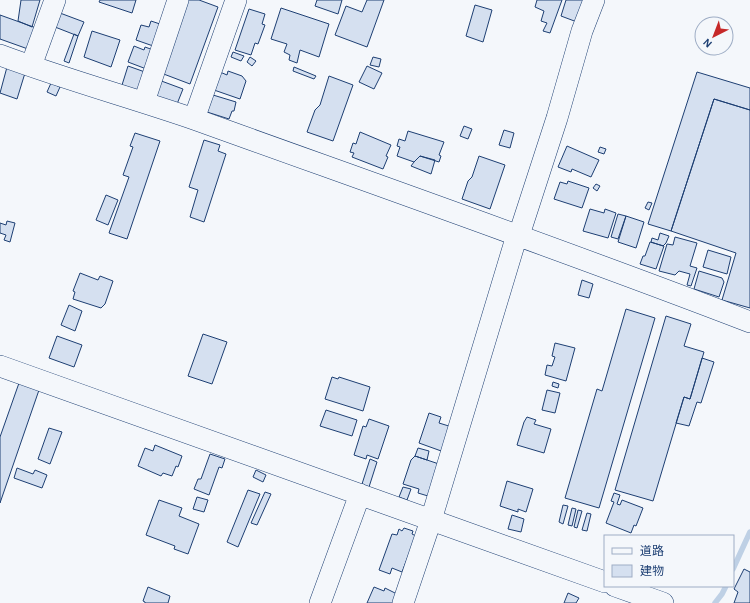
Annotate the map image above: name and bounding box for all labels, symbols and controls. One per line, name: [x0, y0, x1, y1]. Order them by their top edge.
north arrow: [694, 16, 734, 56]
text: N: [701, 36, 714, 50]
legend: [604, 535, 734, 587]
text: 道路: [640, 544, 664, 557]
text: 建物: [640, 564, 664, 577]

